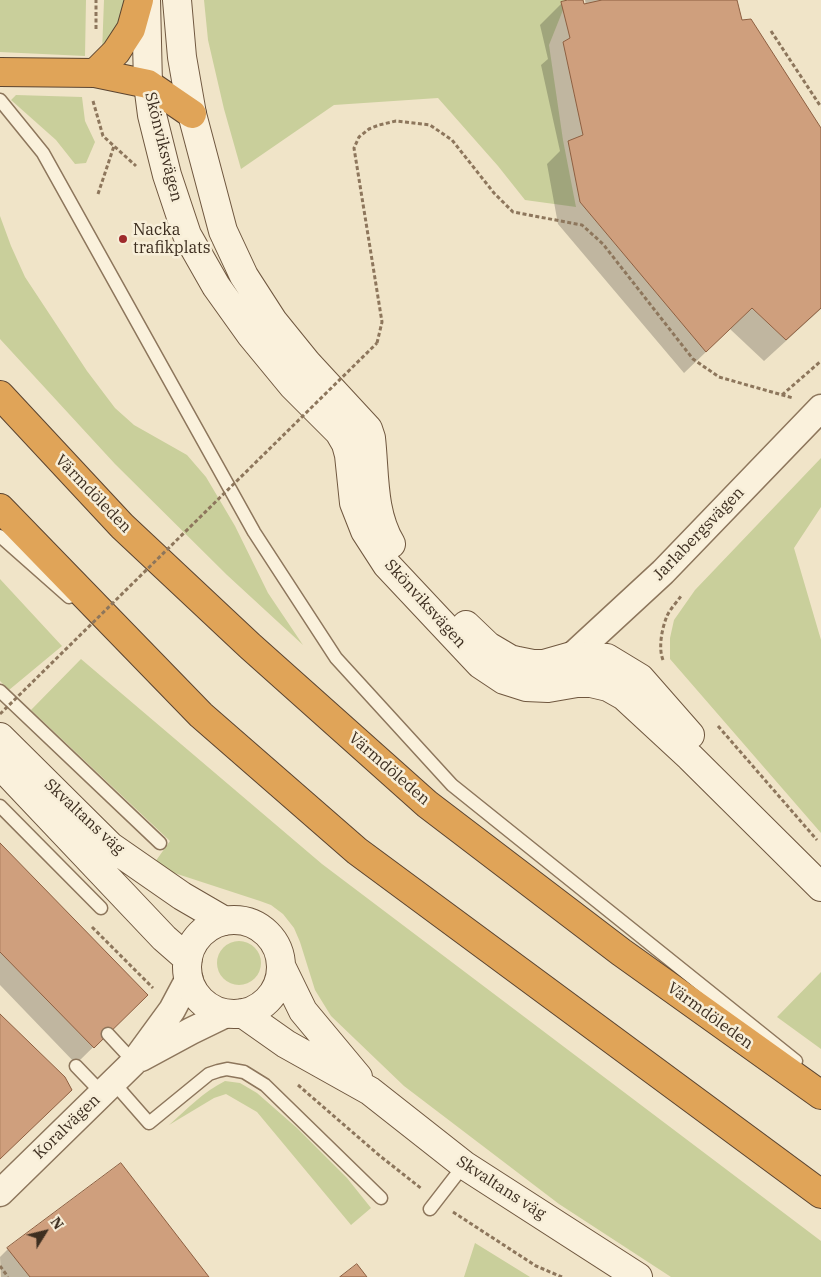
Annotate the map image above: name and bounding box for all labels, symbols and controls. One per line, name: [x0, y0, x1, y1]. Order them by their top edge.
street label: Skönviksvägen: [140, 90, 186, 204]
place label: Nacka trafikplats: [133, 220, 211, 258]
marker: Nacka trafikplats: [117, 233, 129, 245]
street label: Värmdöleden: [51, 451, 135, 537]
street label: Jarlabergsvägen: [650, 483, 748, 585]
street label: Skönviksvägen: [380, 556, 470, 652]
street label: Värmdöleden: [344, 728, 434, 810]
street label: Skvaltans väg: [40, 775, 128, 859]
street label: Värmdöleden: [663, 978, 757, 1054]
street label: Koralvägen: [30, 1091, 104, 1163]
street label: Skvaltans väg: [453, 1152, 549, 1224]
north arrow: [20, 1207, 70, 1257]
text: N: [47, 1213, 68, 1233]

